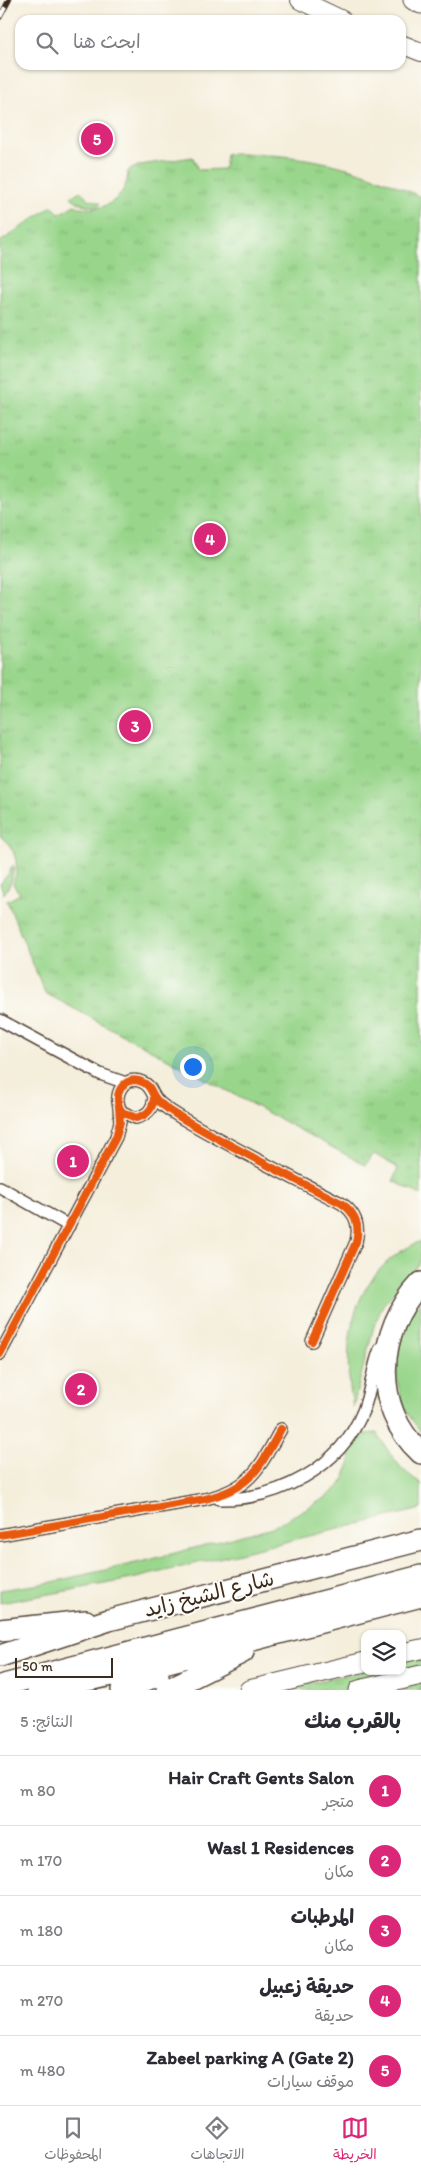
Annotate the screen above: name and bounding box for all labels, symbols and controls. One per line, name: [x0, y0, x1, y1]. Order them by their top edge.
search box: [15, 15, 406, 70]
icon: search: [33, 29, 61, 57]
text: ابحث هنا: [73, 30, 141, 53]
pin: 5: [81, 120, 113, 158]
pin: 4: [194, 520, 226, 558]
pin: 3: [119, 707, 151, 745]
your location: [180, 1054, 206, 1080]
pin: 1: [57, 1142, 89, 1180]
pin: 2: [65, 1370, 97, 1408]
street label: شارع الشيخ زايد: [141, 1565, 277, 1625]
map controls: [361, 1630, 406, 1675]
button: layers: [361, 1630, 406, 1675]
scale bar: [15, 1655, 112, 1678]
text: 50 m: [22, 1658, 53, 1675]
text: بالقرب منك: [304, 1708, 401, 1733]
text: النتائج: 5: [20, 1712, 73, 1731]
text: Hair Craft Gents Salon: [168, 1766, 354, 1789]
text: 80 m: [20, 1781, 56, 1800]
text: 1: [381, 1781, 389, 1800]
text: متجر: [323, 1792, 354, 1811]
text: Wasl 1 Residences: [207, 1836, 354, 1859]
text: 170 m: [20, 1851, 62, 1870]
text: 2: [381, 1851, 389, 1870]
text: مكان: [324, 1862, 354, 1881]
text: المرطبات: [291, 1905, 354, 1928]
text: 180 m: [20, 1921, 63, 1940]
text: 3: [381, 1921, 389, 1940]
text: مكان: [324, 1936, 354, 1955]
text: حديقة زعبيل: [259, 1975, 354, 1998]
text: 270 m: [20, 1991, 63, 2010]
text: 4: [380, 1991, 390, 2010]
text: حديقة: [315, 2006, 354, 2025]
text: Zabeel parking A (Gate 2): [147, 2046, 354, 2069]
text: 480 m: [20, 2061, 65, 2080]
text: 5: [381, 2061, 389, 2080]
text: موقف سيارات: [267, 2072, 354, 2091]
tab: المحفوظات: [44, 2114, 102, 2167]
tab: الاتجاهات: [190, 2114, 245, 2167]
tab: الخريطة: [333, 2114, 377, 2167]

